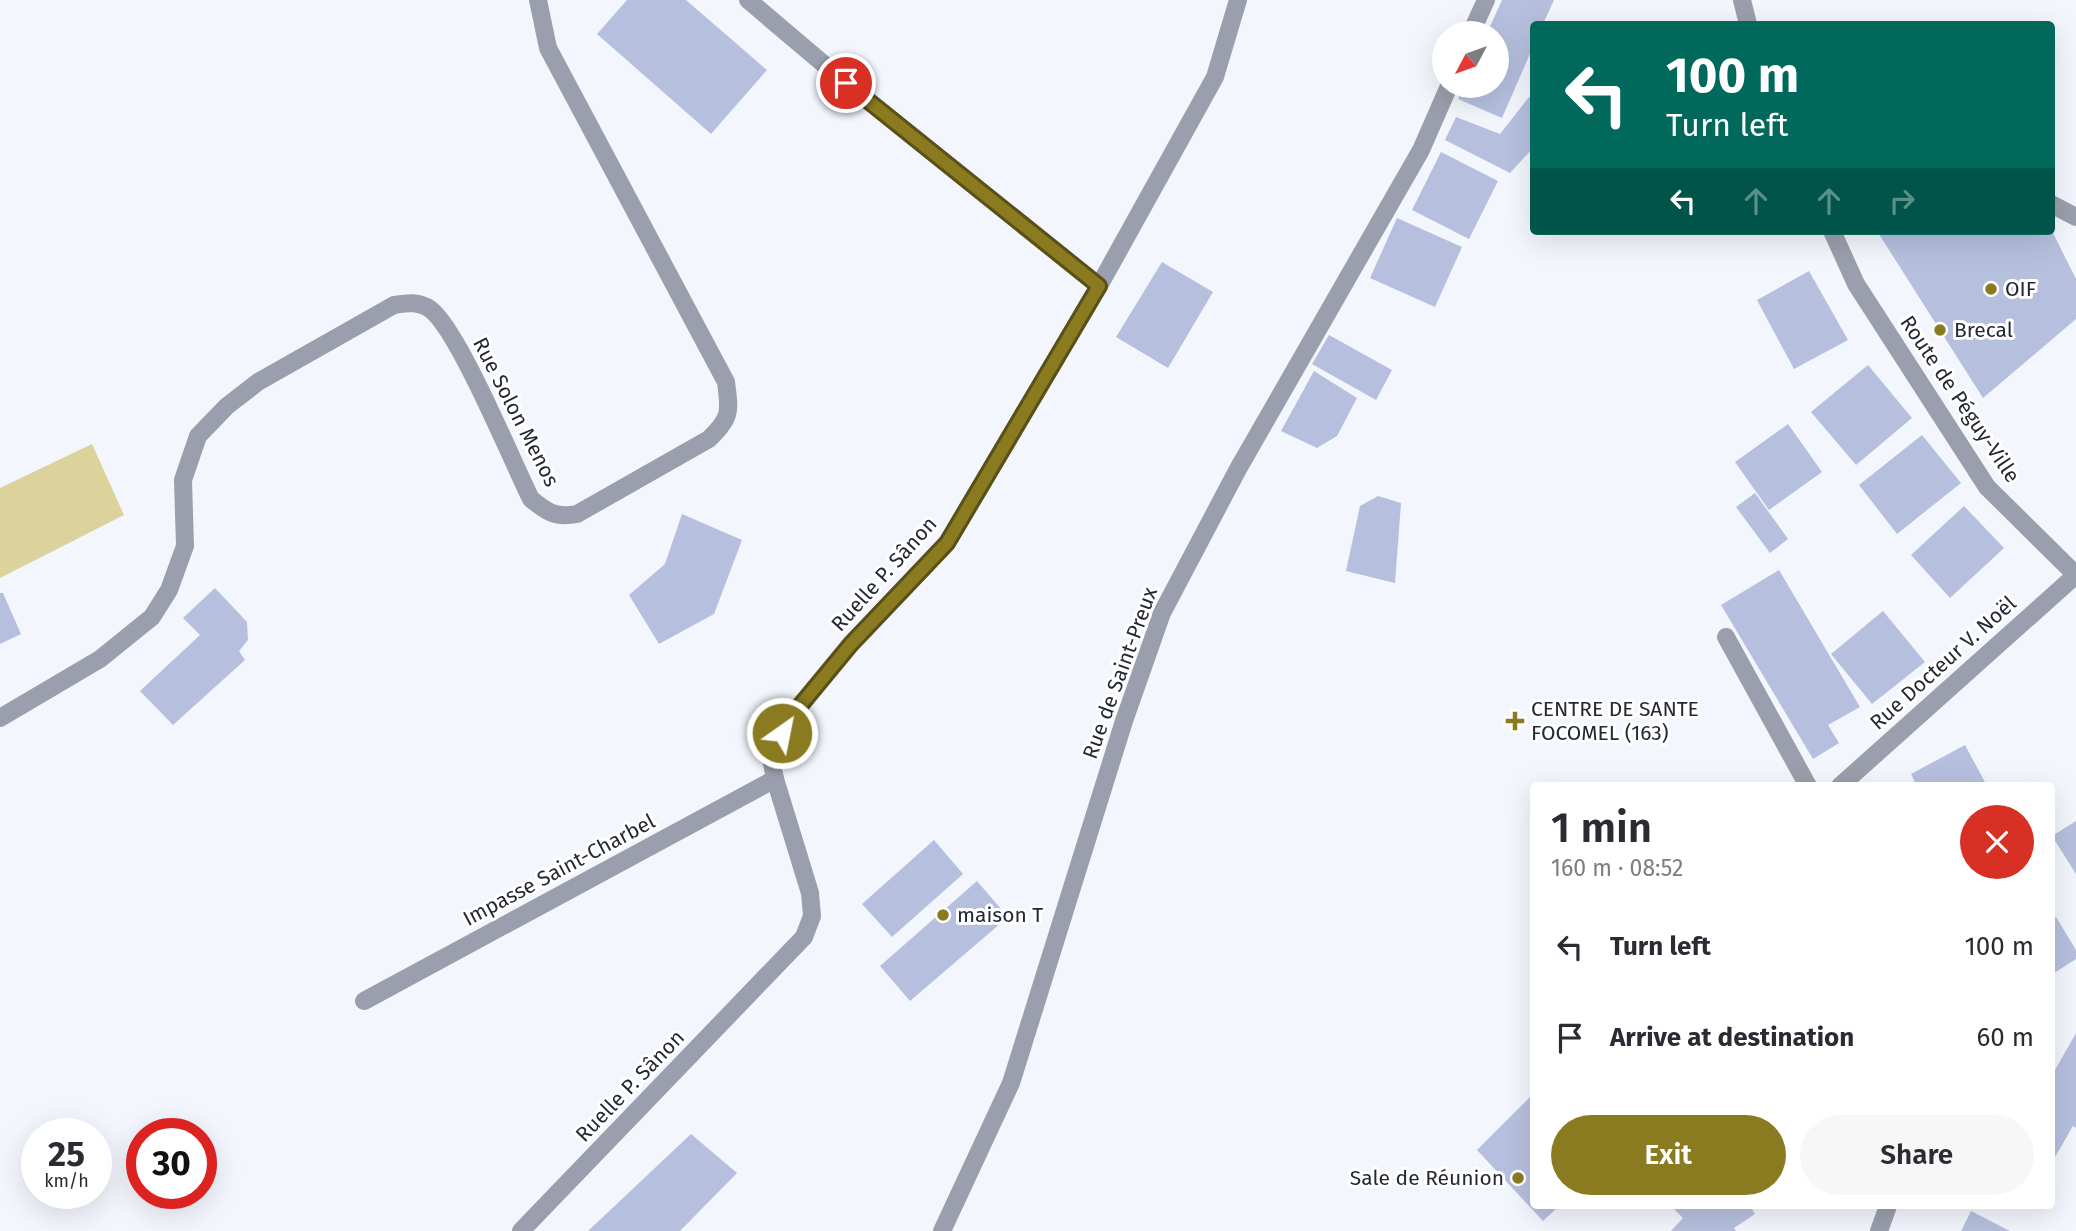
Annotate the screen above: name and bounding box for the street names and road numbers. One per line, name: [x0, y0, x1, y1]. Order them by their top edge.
street label: Route de Péguy-Ville: [1894, 310, 2026, 488]
street label: Rue Solon Menos: [467, 333, 565, 491]
street label: Ruelle P. Sânon: [826, 511, 942, 637]
street label: Rue de Saint-Preux: [1077, 583, 1163, 762]
street label: Rue Docteur V. Noël: [1865, 591, 2021, 735]
street label: Impasse Saint-Charbel: [458, 808, 660, 932]
street label: Ruelle P. Sânon: [570, 1025, 690, 1147]

